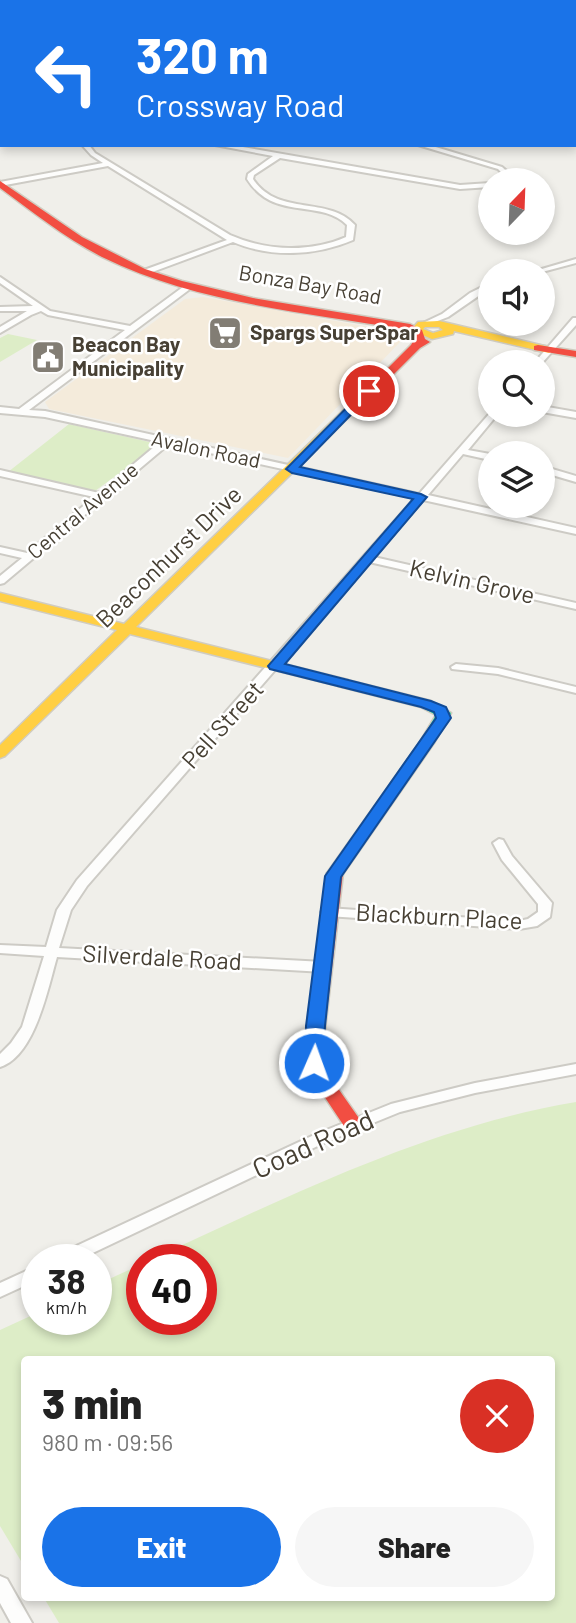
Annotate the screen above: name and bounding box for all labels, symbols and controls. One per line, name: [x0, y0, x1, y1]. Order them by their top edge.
text: 320 m: [136, 25, 269, 84]
icon: left: [21, 28, 112, 119]
text: Crossway Road: [136, 85, 344, 123]
north arrow: [478, 168, 555, 245]
map controls: [478, 168, 555, 518]
street label: Bonza Bay Road: [237, 259, 383, 308]
button: sound: [478, 259, 555, 336]
supermarket icon: Spargs SuperSpar: [206, 314, 244, 352]
place label: Spargs SuperSpar: [250, 319, 418, 344]
place label: Beacon Bay Municipality: [72, 331, 184, 380]
public building icon: Beacon Bay Municipality: [29, 338, 67, 376]
button: search: [478, 350, 555, 427]
pin: [339, 361, 399, 421]
icon: arrive: [350, 372, 388, 410]
street label: Avalon Road: [149, 425, 263, 472]
button: layers: [478, 441, 555, 518]
street label: Central Avenue: [22, 456, 143, 563]
street label: Beaconhurst Drive: [89, 479, 247, 633]
street label: Kelvin Grove: [407, 552, 538, 609]
street label: Pell Street: [175, 674, 269, 774]
street label: Blackburn Place: [355, 897, 523, 934]
street label: Silverdale Road: [82, 938, 243, 975]
position arrow: [277, 1026, 351, 1100]
street label: Coad Road: [247, 1101, 379, 1185]
speed limit sign: 40: [126, 1244, 217, 1335]
text: 38: [48, 1259, 85, 1301]
text: km/h: [46, 1296, 87, 1318]
text: 3 min: [42, 1377, 142, 1427]
button: close: [460, 1379, 534, 1453]
text: 980 m · 09:56: [42, 1428, 173, 1456]
button: Exit: [42, 1507, 281, 1587]
button: Share: [295, 1507, 534, 1587]

